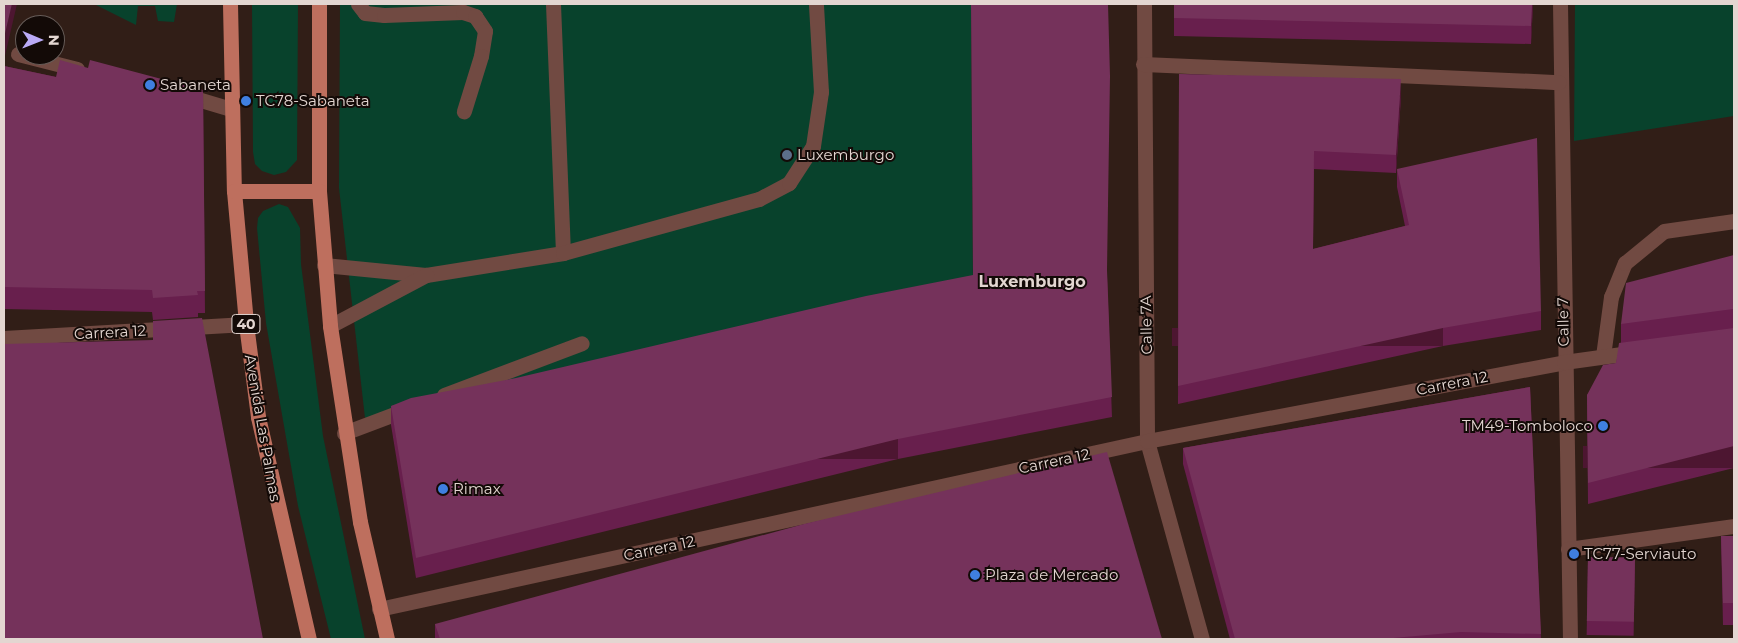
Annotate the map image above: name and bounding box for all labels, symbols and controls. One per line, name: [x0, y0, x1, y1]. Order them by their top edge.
north arrow: [15, 15, 65, 65]
text: N: [45, 34, 63, 46]
place label: Sabaneta: [160, 76, 231, 94]
marker: Sabaneta: [144, 79, 156, 91]
place label: TC78-Sabaneta: [256, 92, 370, 110]
marker: TC78-Sabaneta: [240, 95, 252, 107]
place label: Luxemburgo: [797, 146, 894, 164]
marker: Luxemburgo: [781, 149, 793, 161]
district label: Luxemburgo: [978, 272, 1086, 292]
street label: Calle 7A: [1136, 295, 1156, 355]
street label: Calle 7: [1554, 297, 1572, 347]
road number: 40: [231, 312, 261, 336]
street label: Carrera 12: [73, 321, 147, 343]
street label: Avenida Las Palmas: [241, 353, 285, 503]
street label: Carrera 12: [1415, 367, 1489, 399]
place label: TM49-Tomboloco: [1462, 417, 1593, 435]
marker: TM49-Tomboloco: [1597, 420, 1609, 432]
street label: Carrera 12: [1017, 445, 1091, 477]
place label: Rimax: [453, 480, 501, 498]
marker: Rimax: [437, 483, 449, 495]
street label: Carrera 12: [622, 532, 696, 564]
place label: TC77-Serviauto: [1584, 545, 1696, 563]
marker: TC77-Serviauto: [1568, 548, 1580, 560]
place label: Plaza de Mercado: [985, 566, 1118, 584]
marker: Plaza de Mercado: [969, 569, 981, 581]

